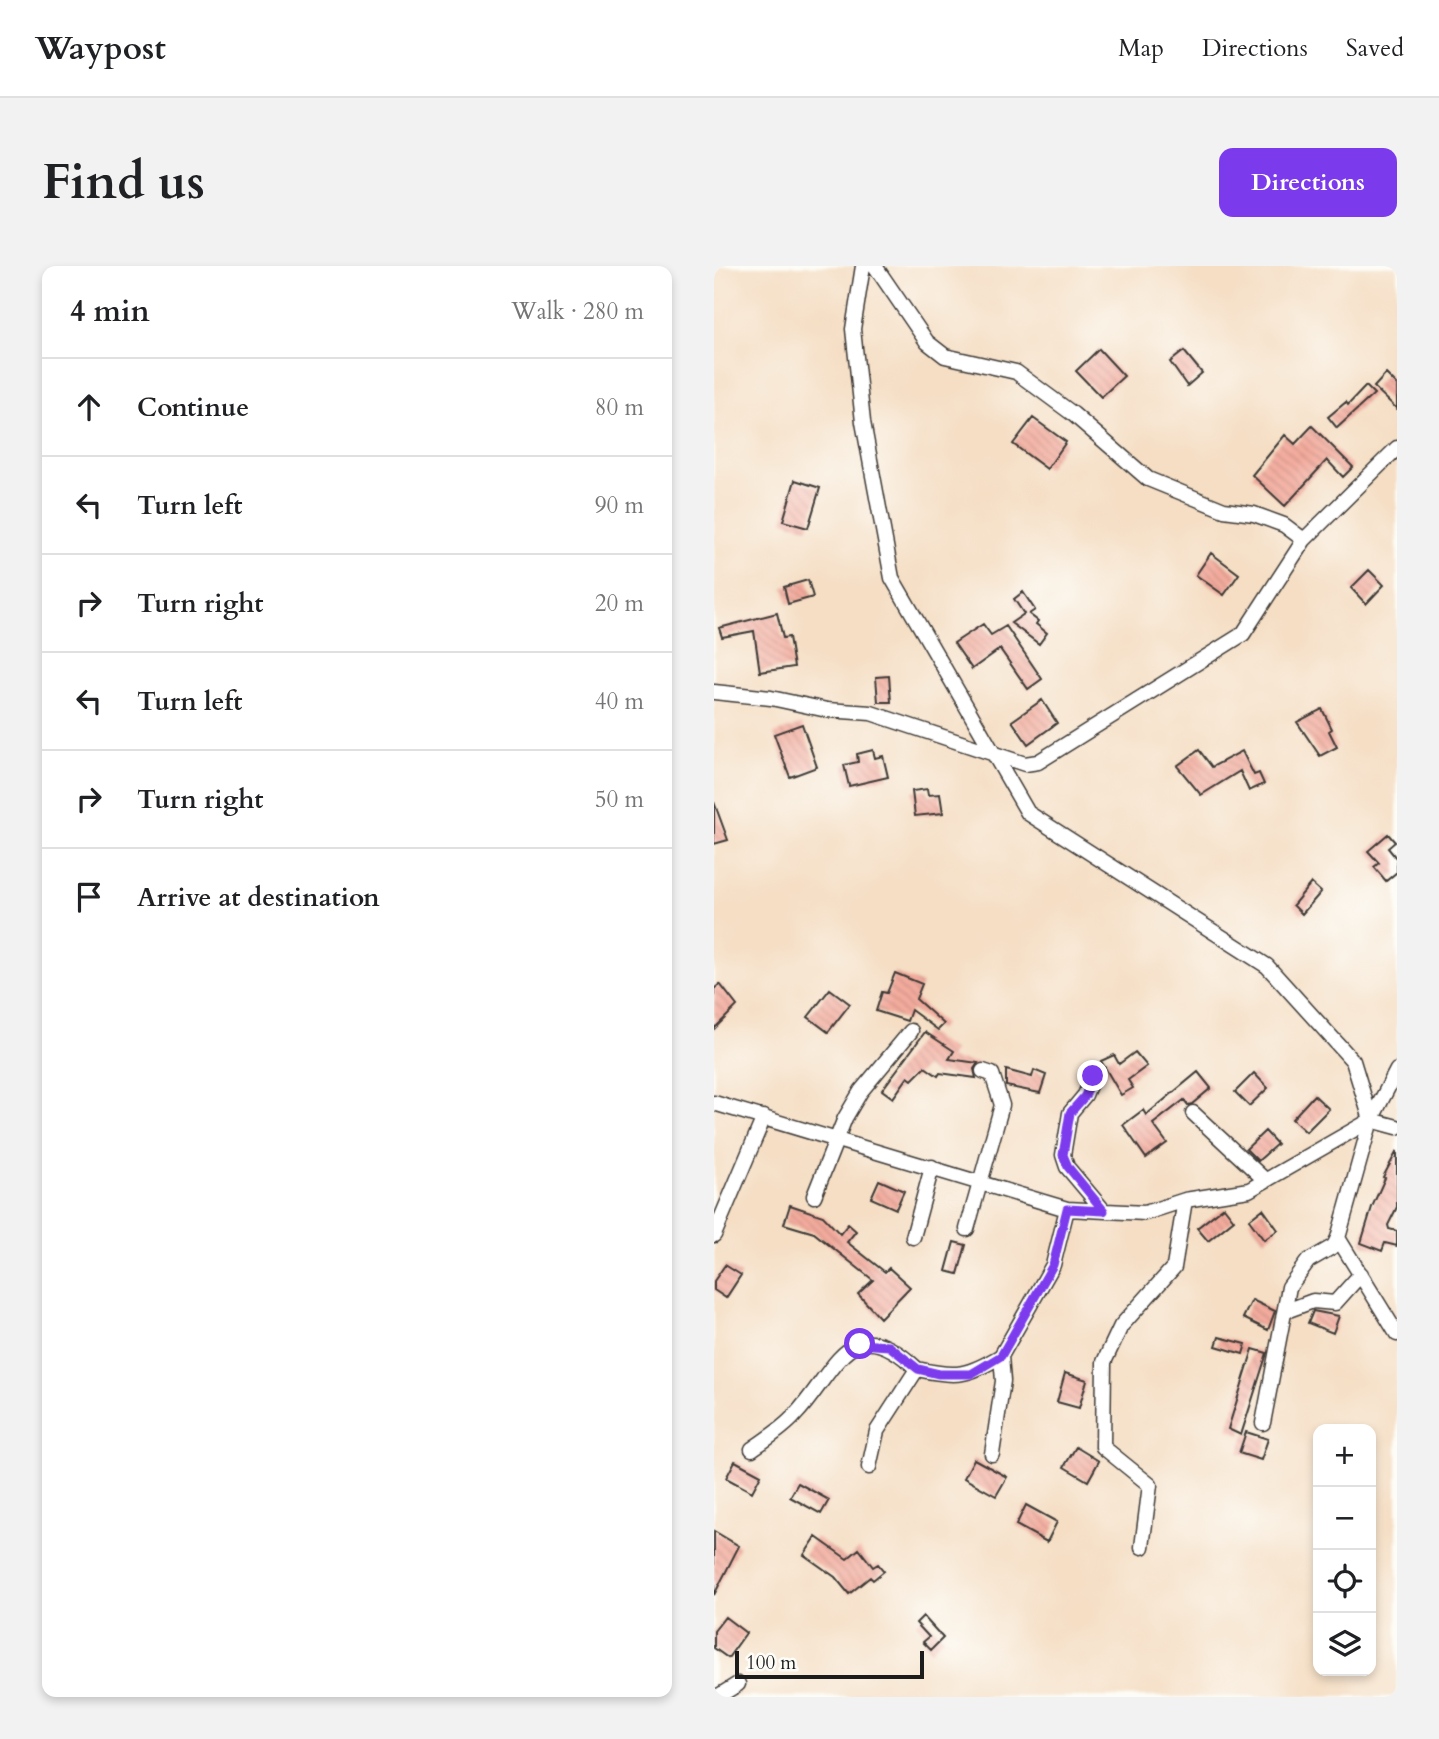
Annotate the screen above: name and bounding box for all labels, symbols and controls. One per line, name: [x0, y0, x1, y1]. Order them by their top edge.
text: Waypost: [35, 26, 166, 71]
text: Map: [1118, 32, 1164, 65]
text: Directions: [1202, 32, 1308, 65]
text: Saved: [1346, 32, 1404, 65]
button: Directions: [1219, 148, 1397, 217]
text: Find us: [42, 149, 205, 216]
text: 4 min: [70, 291, 150, 332]
text: Walk · 280 m: [511, 296, 644, 327]
icon: ahead: [70, 388, 108, 426]
text: Continue: [137, 390, 249, 425]
text: 80 m: [595, 392, 644, 423]
icon: left: [70, 486, 108, 524]
text: Turn left: [137, 488, 242, 523]
text: 90 m: [595, 490, 644, 521]
icon: right: [70, 584, 108, 622]
text: Turn right: [137, 586, 264, 621]
text: 20 m: [595, 588, 644, 619]
icon: left: [70, 682, 108, 720]
text: Turn left: [137, 684, 242, 719]
text: 40 m: [595, 686, 644, 717]
icon: right: [70, 780, 108, 818]
text: Turn right: [137, 782, 264, 817]
text: 50 m: [595, 784, 644, 815]
icon: arrive: [70, 878, 108, 916]
text: Arrive at destination: [137, 880, 380, 915]
route end: [1077, 1060, 1108, 1091]
route start: [844, 1328, 875, 1359]
map controls: [1313, 1424, 1376, 1676]
button: +: [1313, 1424, 1376, 1487]
button: −: [1313, 1487, 1376, 1550]
button: locate: [1313, 1550, 1376, 1613]
button: layers: [1313, 1613, 1376, 1676]
scale bar: [735, 1648, 924, 1680]
text: 100 m: [746, 1650, 796, 1676]

